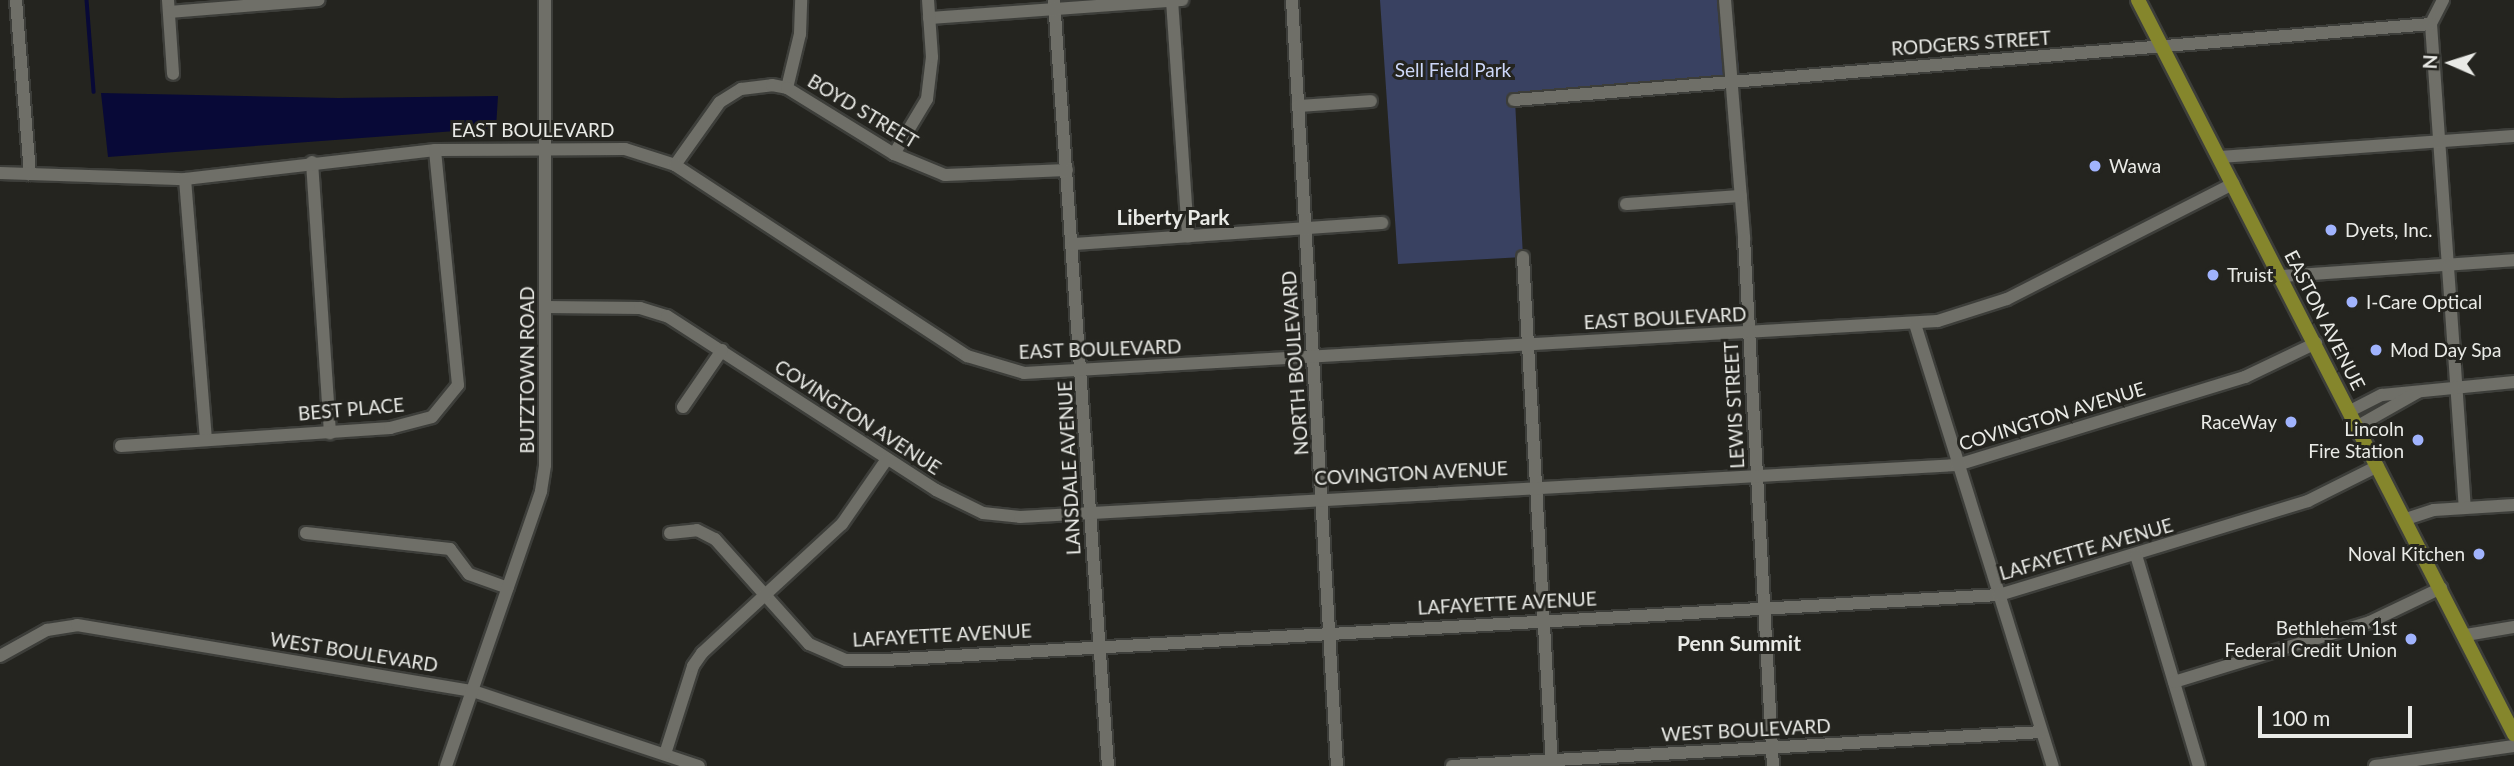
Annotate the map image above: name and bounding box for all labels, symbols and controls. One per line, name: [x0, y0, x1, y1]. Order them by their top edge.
street label: RODGERS STREET: [1890, 26, 2052, 60]
north arrow: [2416, 28, 2486, 98]
text: N: [2418, 54, 2441, 70]
park label: Sell Field Park: [1395, 59, 1511, 81]
street label: BOYD STREET: [804, 69, 922, 153]
street label: EAST BOULEVARD: [451, 119, 615, 141]
place label: Wawa: [2109, 155, 2161, 177]
marker: Wawa: [2087, 158, 2103, 174]
district label: Liberty Park: [1116, 204, 1230, 230]
place label: Dyets, Inc.: [2345, 219, 2432, 241]
marker: Dyets, Inc.: [2323, 222, 2339, 238]
street label: EASTON AVENUE: [2280, 246, 2370, 394]
place label: Truist: [2227, 264, 2273, 286]
marker: Truist: [2205, 267, 2221, 283]
street label: NORTH BOULEVARD: [1277, 270, 1313, 456]
street label: BUTZTOWN ROAD: [516, 286, 538, 454]
place label: I-Care Optical: [2366, 291, 2482, 313]
marker: I-Care Optical: [2344, 294, 2360, 310]
street label: EAST BOULEVARD: [1583, 302, 1747, 334]
street label: EAST BOULEVARD: [1018, 335, 1182, 363]
place label: Mod Day Spa: [2390, 339, 2502, 361]
street label: LEWIS STREET: [1719, 341, 1749, 469]
marker: Mod Day Spa: [2368, 342, 2384, 358]
street label: COVINGTON AVENUE: [770, 355, 946, 479]
street label: COVINGTON AVENUE: [1956, 377, 2148, 455]
street label: LANSDALE AVENUE: [1053, 380, 1085, 556]
street label: BEST PLACE: [297, 393, 405, 425]
place label: RaceWay: [2200, 411, 2277, 433]
marker: RaceWay: [2283, 414, 2299, 430]
place label: Lincoln Fire Station: [2308, 418, 2404, 462]
marker: Lincoln Fire Station: [2410, 432, 2426, 448]
street label: COVINGTON AVENUE: [1313, 457, 1509, 489]
street label: LAFAYETTE AVENUE: [1996, 513, 2176, 585]
place label: Noval Kitchen: [2348, 543, 2465, 565]
marker: Noval Kitchen: [2471, 546, 2487, 562]
street label: LAFAYETTE AVENUE: [1417, 587, 1597, 619]
place label: Bethlehem 1st Federal Credit Union: [2225, 617, 2397, 661]
street label: LAFAYETTE AVENUE: [852, 619, 1032, 651]
street label: WEST BOULEVARD: [268, 627, 440, 677]
district label: Penn Summit: [1677, 630, 1801, 656]
marker: Bethlehem 1st Federal Credit Union: [2403, 631, 2419, 647]
scale bar: [2262, 692, 2416, 736]
text: 100 m: [2271, 705, 2330, 730]
street label: WEST BOULEVARD: [1660, 714, 1832, 746]

